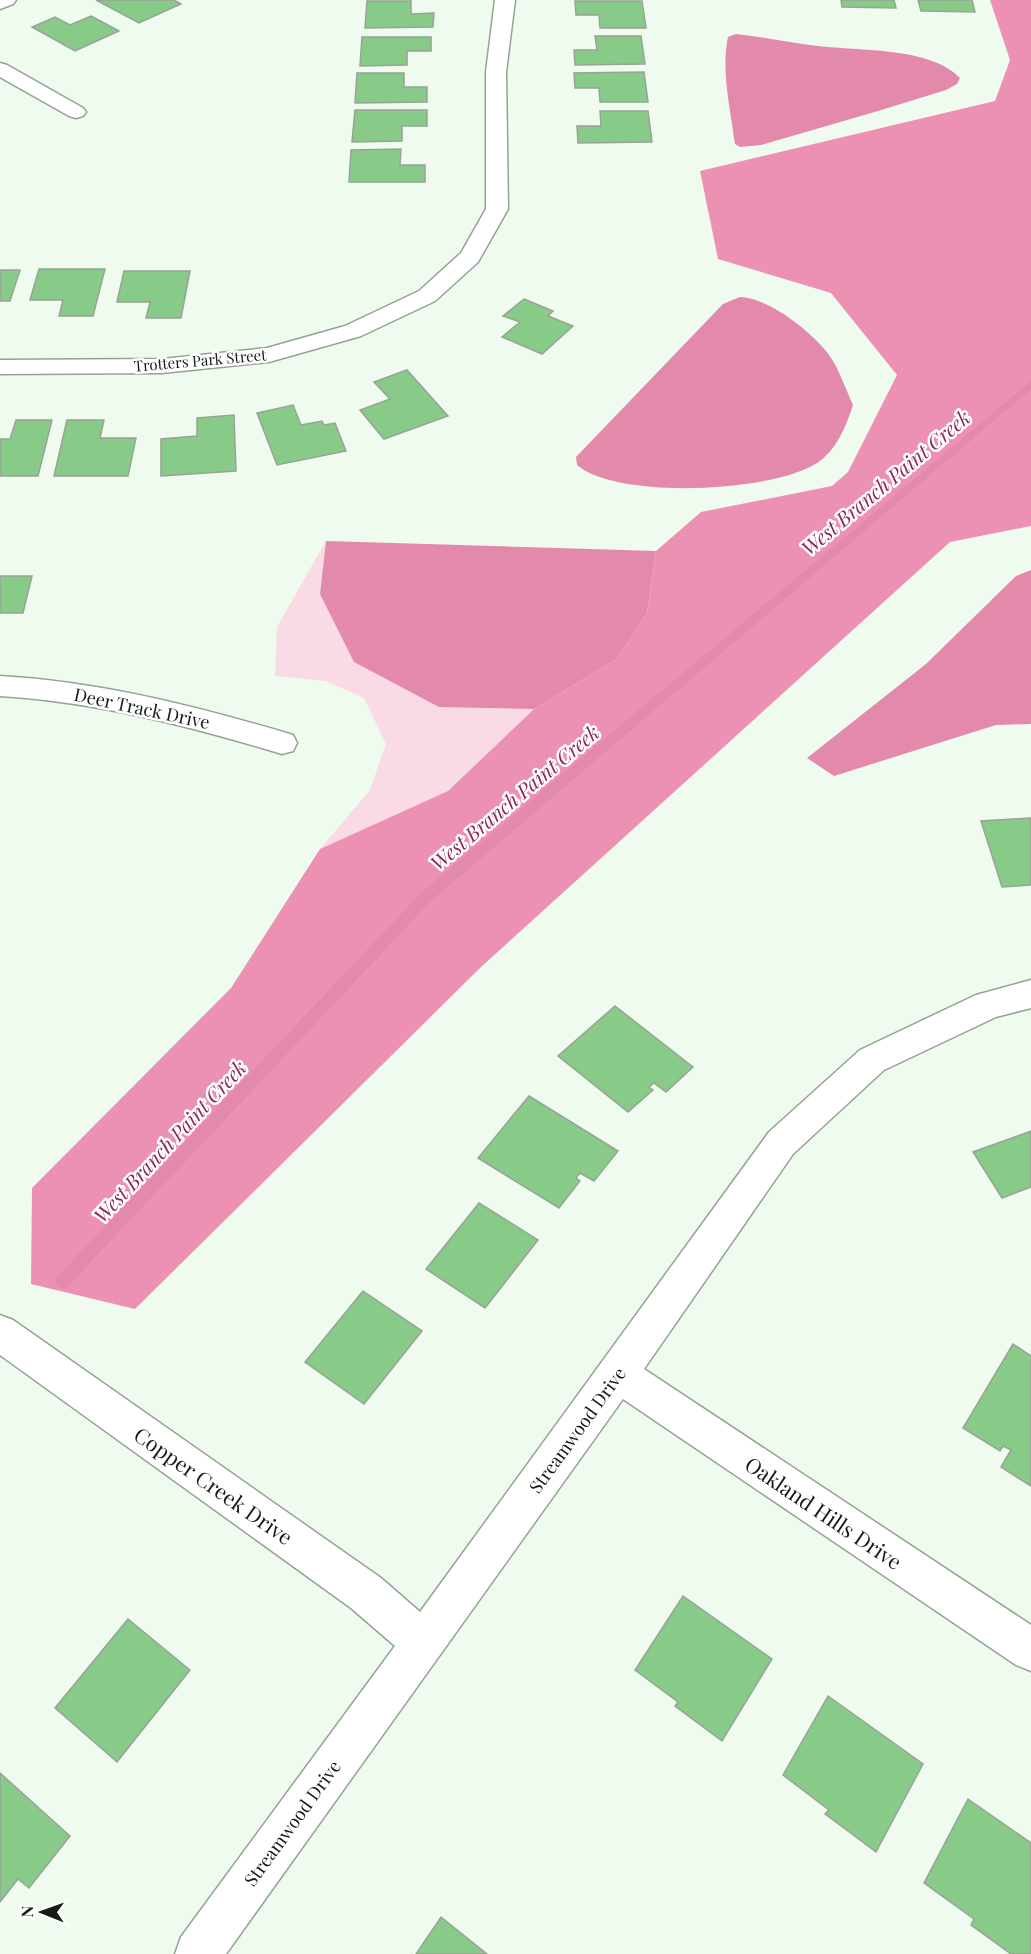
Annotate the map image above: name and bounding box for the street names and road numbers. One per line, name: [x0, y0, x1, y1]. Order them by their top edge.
street label: Trotters Park Street: [133, 344, 268, 376]
street label: Deer Track Drive: [72, 682, 212, 734]
street label: Streamwood Drive: [523, 1362, 631, 1498]
street label: Copper Creek Drive: [129, 1420, 299, 1550]
street label: Oakland Hills Drive: [740, 1449, 908, 1575]
street label: Streamwood Drive: [238, 1755, 346, 1891]

